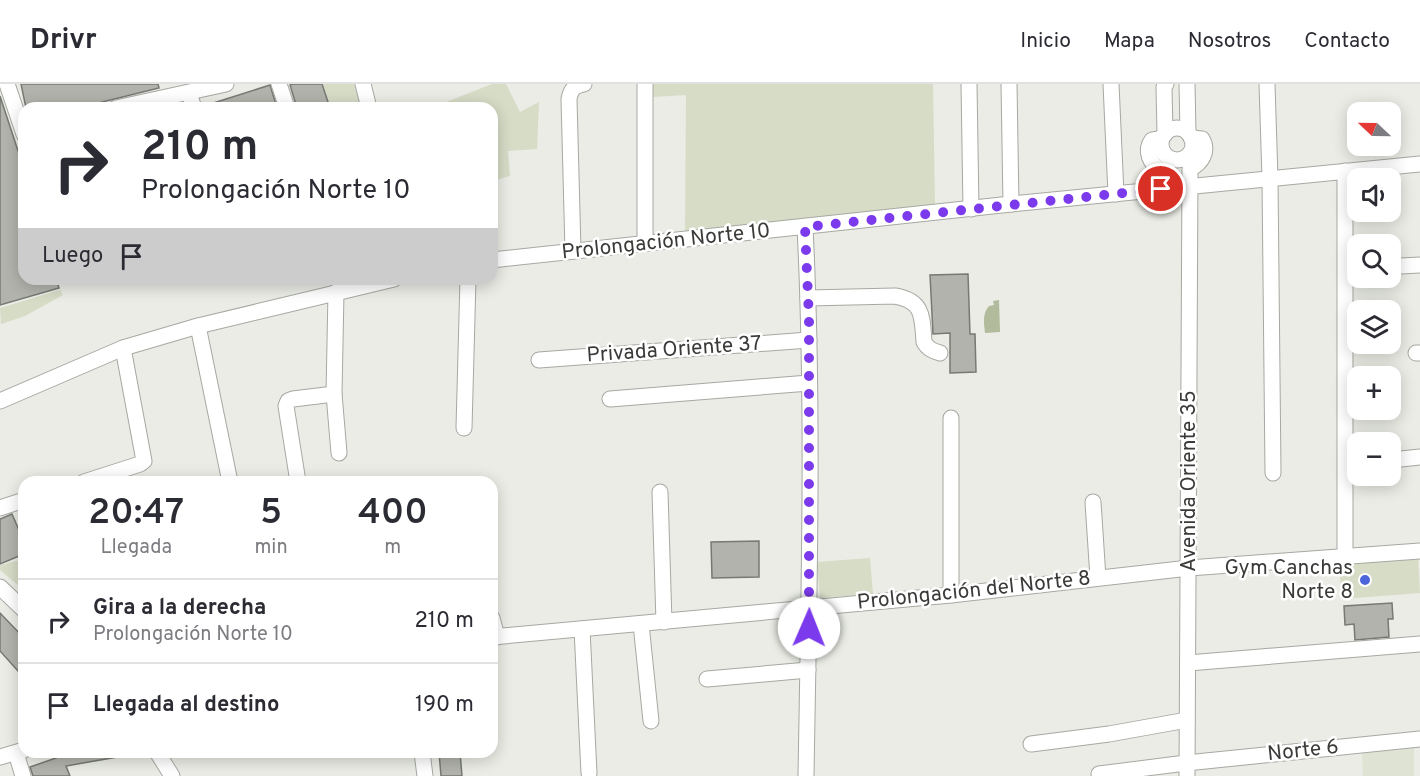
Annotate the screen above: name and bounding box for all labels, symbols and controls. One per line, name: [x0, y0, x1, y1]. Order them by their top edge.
text: Drivr: [30, 23, 97, 59]
text: Inicio: [1020, 28, 1071, 55]
text: Mapa: [1104, 28, 1155, 55]
text: Nosotros: [1188, 28, 1271, 55]
text: Contacto: [1304, 28, 1390, 55]
north arrow: [1347, 102, 1401, 156]
map controls: [1347, 102, 1401, 486]
text: 210 m: [141, 122, 258, 175]
icon: right: [42, 126, 120, 204]
pin: [1135, 163, 1186, 214]
button: sound: [1347, 168, 1401, 222]
icon: arrive: [1144, 172, 1177, 205]
text: Prolongación Norte 10: [141, 174, 411, 208]
street label: Prolongación Norte 10: [560, 218, 772, 266]
button: search: [1347, 234, 1401, 288]
icon: arrive: [115, 240, 148, 273]
text: Luego: [42, 243, 103, 270]
button: layers: [1347, 300, 1401, 354]
street label: Privada Oriente 37: [586, 330, 762, 370]
button: +: [1347, 366, 1401, 420]
street label: Avenida Oriente 35: [1176, 390, 1203, 572]
button: −: [1347, 432, 1401, 486]
text: 20:47: [88, 491, 184, 537]
text: 5: [260, 491, 282, 537]
text: 400: [358, 491, 428, 537]
text: Llegada: [100, 535, 172, 561]
text: min: [254, 535, 288, 561]
text: m: [384, 535, 401, 561]
place label: Gym Canchas Norte 8: [1225, 555, 1353, 606]
street label: Prolongación del Norte 8: [856, 565, 1092, 617]
marker: Gym Canchas Norte 8: [1358, 573, 1372, 587]
text: Gira a la derecha: [93, 595, 266, 622]
position arrow: [777, 596, 841, 660]
icon: right: [42, 605, 75, 638]
text: 210 m: [414, 608, 474, 635]
text: Prolongación Norte 10: [93, 622, 293, 648]
icon: arrive: [42, 689, 75, 722]
text: Llegada al destino: [93, 692, 279, 719]
text: 190 m: [415, 692, 474, 719]
street label: Norte 6: [1266, 734, 1340, 768]

